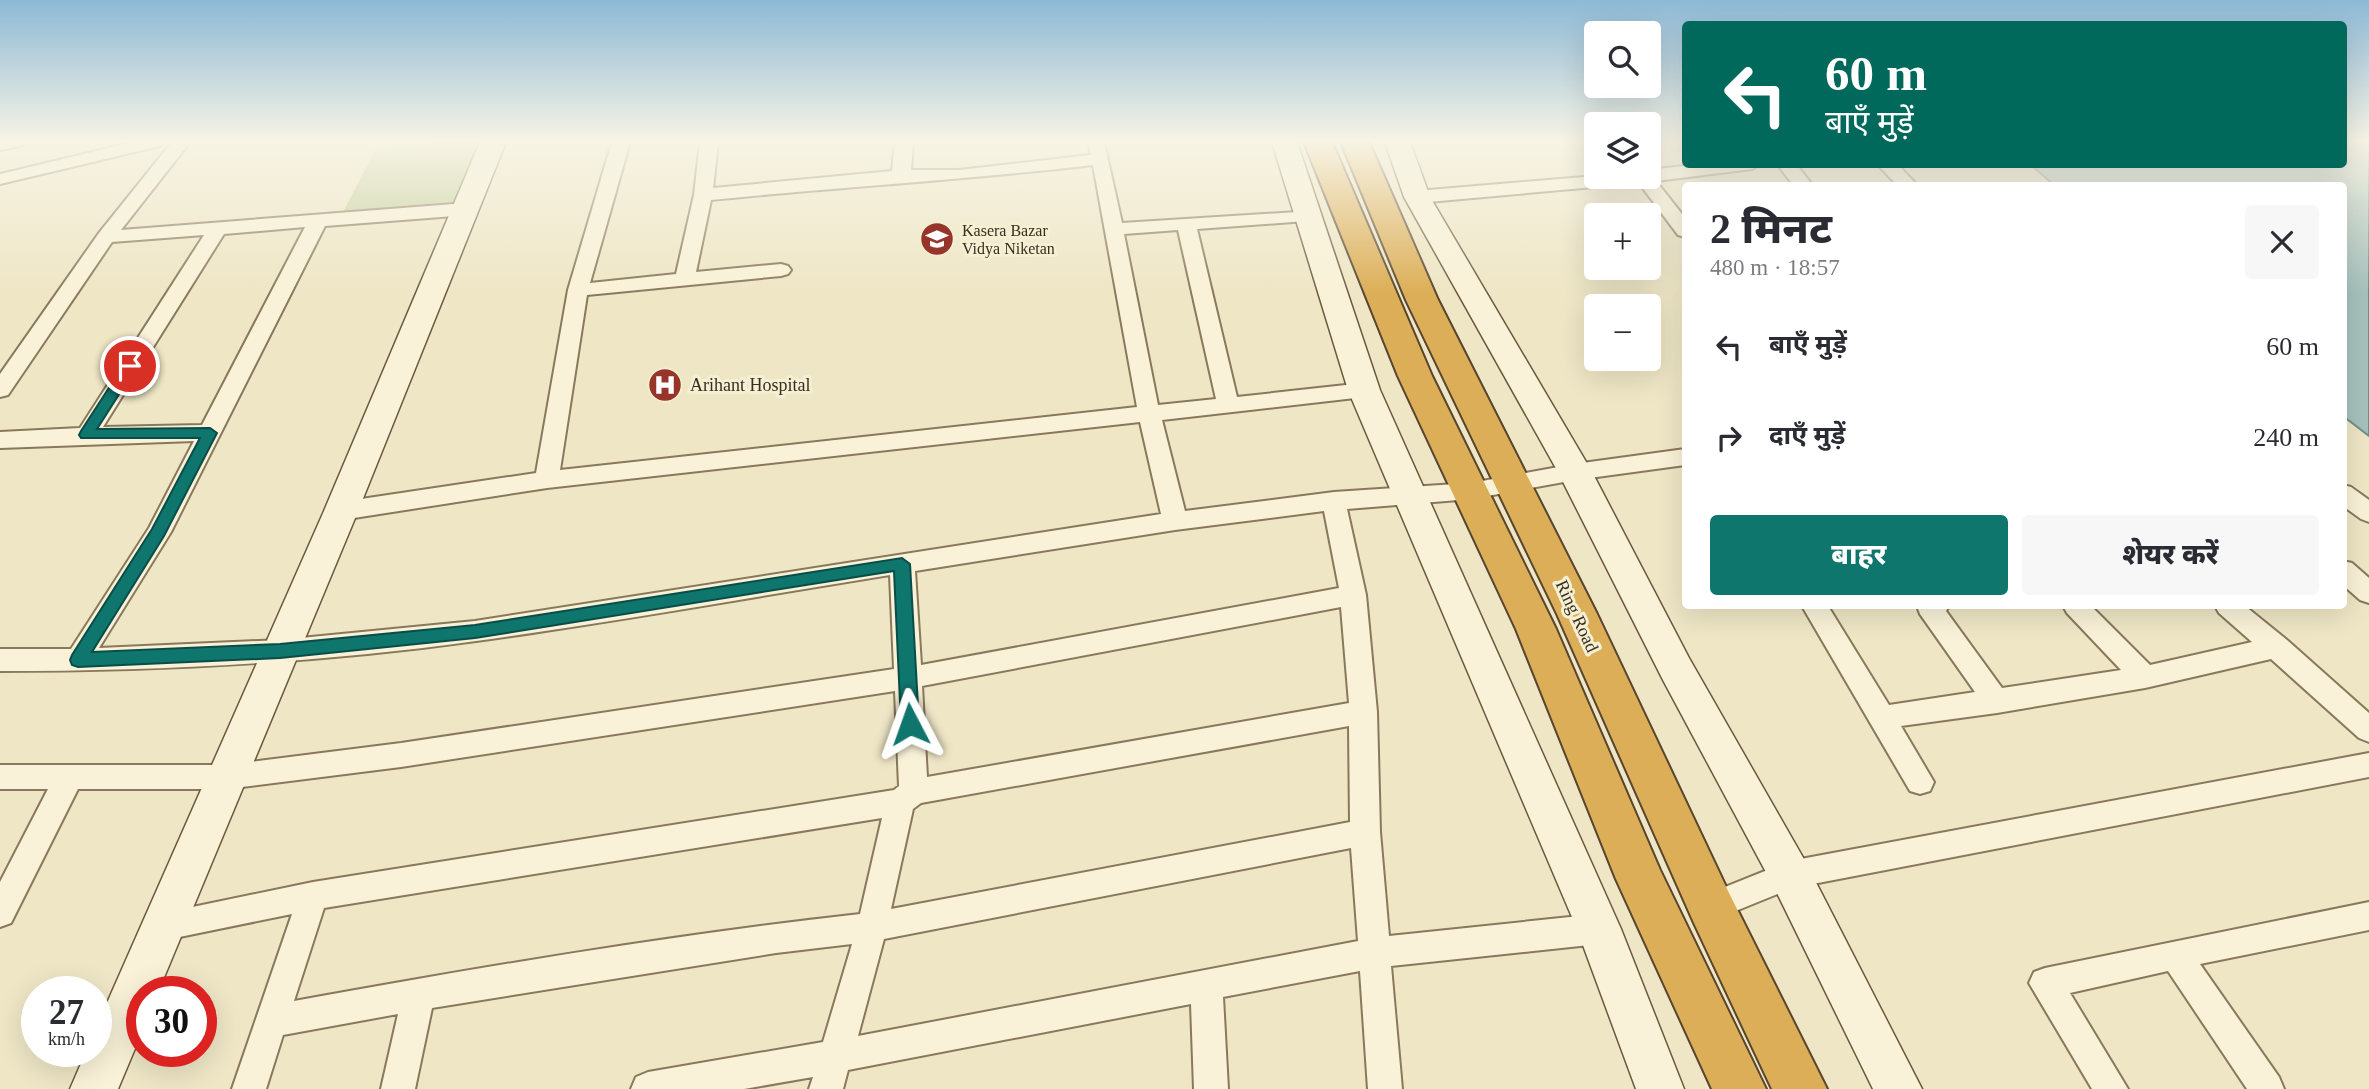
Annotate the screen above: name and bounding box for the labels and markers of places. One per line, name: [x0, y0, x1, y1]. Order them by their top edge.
school or university icon: Kasera Bazar Vidya Niketan: [918, 220, 956, 258]
place label: Kasera Bazar Vidya Niketan: [962, 222, 1055, 258]
pin: [100, 336, 160, 396]
hospital icon: Arihant Hospital: [646, 366, 684, 404]
place label: Arihant Hospital: [690, 375, 810, 395]

